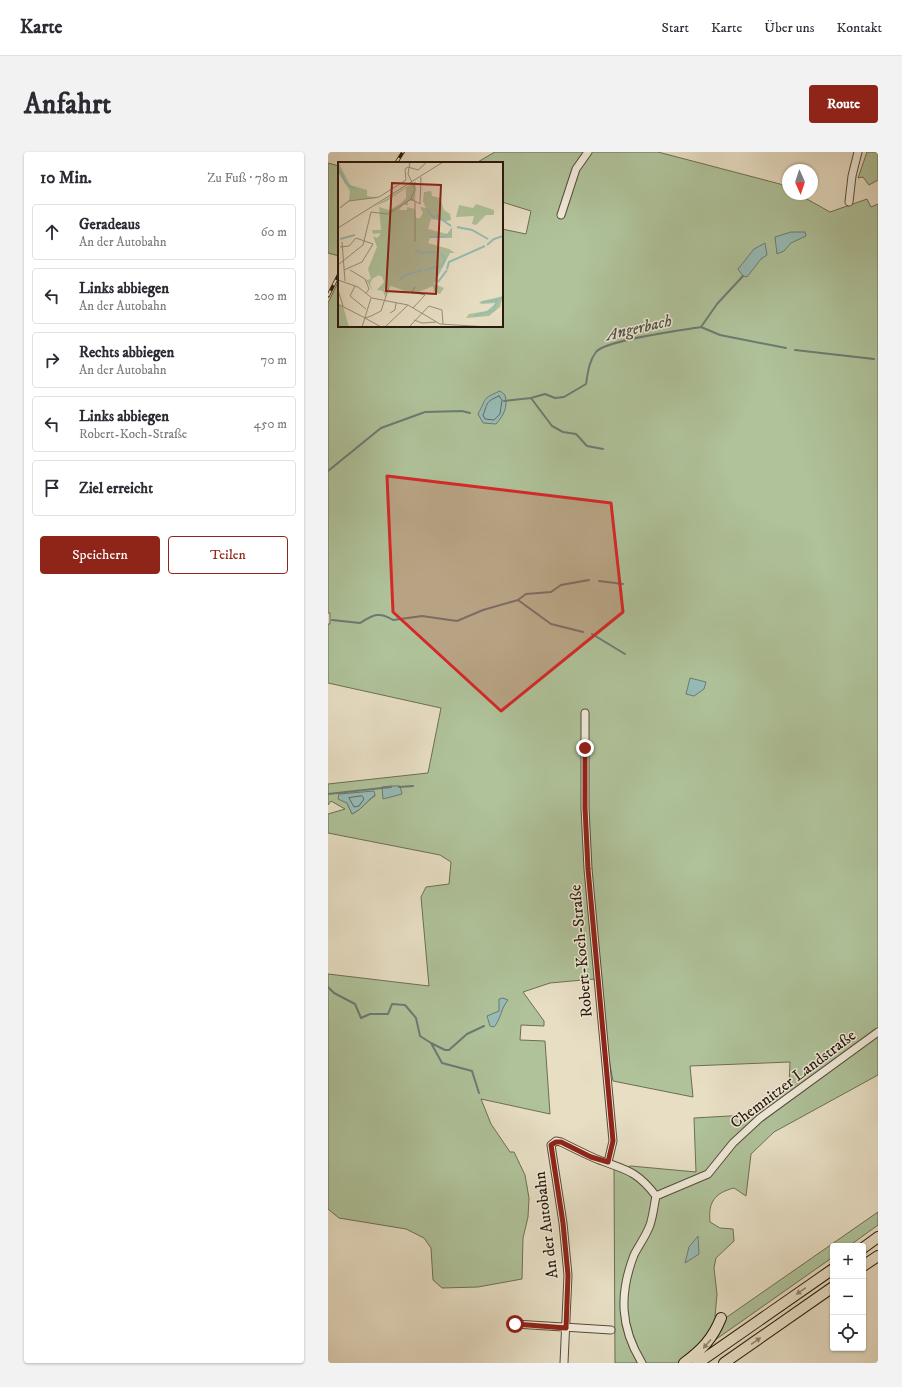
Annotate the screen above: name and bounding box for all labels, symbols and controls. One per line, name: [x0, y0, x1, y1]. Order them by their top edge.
text: Karte: [20, 16, 62, 39]
text: Start: [662, 19, 689, 37]
text: Karte: [711, 19, 742, 37]
text: Über uns: [764, 19, 814, 37]
text: Kontakt: [836, 19, 882, 37]
button: Route: [809, 85, 878, 123]
text: Anfahrt: [24, 87, 111, 122]
inset map: [338, 162, 503, 327]
north arrow: [782, 164, 818, 200]
text: 10 Min.: [40, 167, 92, 189]
text: Zu Fuß · 780 m: [207, 170, 288, 186]
text: Geradeaus: [79, 215, 140, 234]
icon: ahead: [41, 221, 63, 243]
text: 60 m: [261, 224, 287, 240]
text: An der Autobahn: [79, 234, 167, 250]
text: Links abbiegen: [79, 279, 169, 298]
icon: left: [41, 285, 63, 307]
text: 200 m: [254, 288, 287, 304]
text: An der Autobahn: [79, 298, 167, 314]
water label: Angerbach: [602, 310, 674, 347]
text: Rechts abbiegen: [79, 343, 174, 362]
icon: right: [41, 349, 63, 371]
text: 70 m: [261, 352, 287, 368]
text: An der Autobahn: [79, 362, 167, 378]
text: Links abbiegen: [79, 407, 169, 426]
icon: left: [41, 413, 63, 435]
text: 450 m: [254, 416, 287, 432]
text: Robert-Koch-Straße: [79, 426, 187, 442]
icon: arrive: [41, 477, 63, 499]
text: Ziel erreicht: [79, 479, 153, 498]
button: Speichern: [40, 536, 160, 574]
button: Teilen: [168, 536, 288, 574]
route end: [576, 739, 594, 757]
street label: Robert-Koch-Straße: [565, 883, 597, 1018]
street label: Chemnitzer Landstraße: [726, 1025, 860, 1133]
street label: An der Autobahn: [529, 1170, 562, 1280]
map controls: [830, 1243, 866, 1351]
button: +: [830, 1243, 866, 1279]
button: −: [830, 1279, 866, 1315]
one-way arrow: [796, 1287, 806, 1295]
route start: [506, 1315, 524, 1333]
button: locate: [830, 1315, 866, 1351]
one-way arrow: [751, 1337, 762, 1345]
one-way arrow: [702, 1338, 711, 1349]

